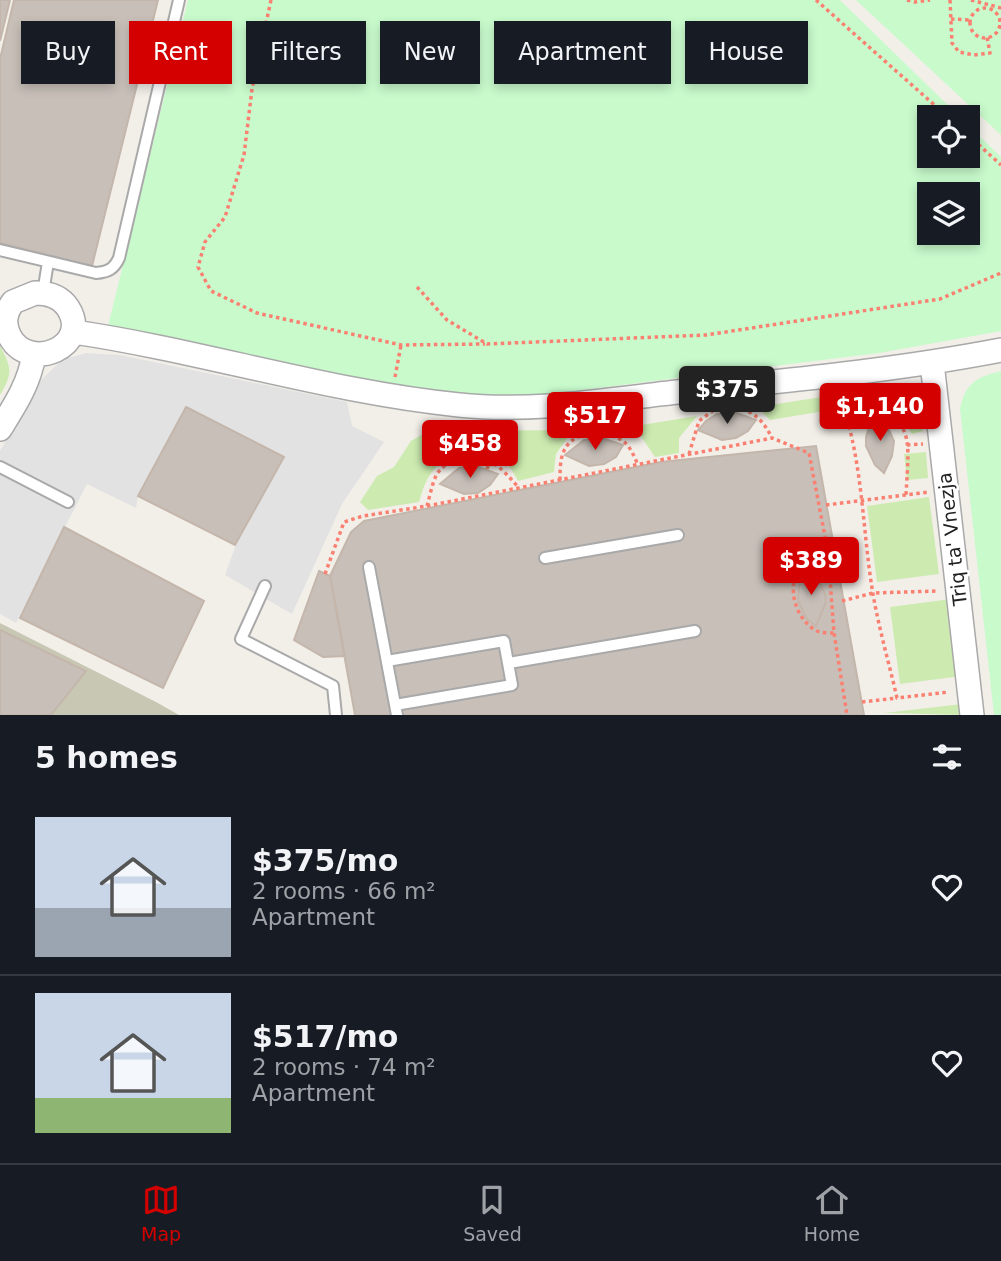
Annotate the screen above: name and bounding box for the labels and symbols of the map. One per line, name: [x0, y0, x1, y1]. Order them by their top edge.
pin: $375: [686, 366, 768, 426]
pin: $1,140: [823, 384, 937, 443]
pin: $517: [554, 392, 636, 452]
pin: $458: [429, 420, 511, 480]
street label: Triq ta' Vnezja: [933, 471, 971, 608]
pin: $389: [770, 538, 852, 597]

